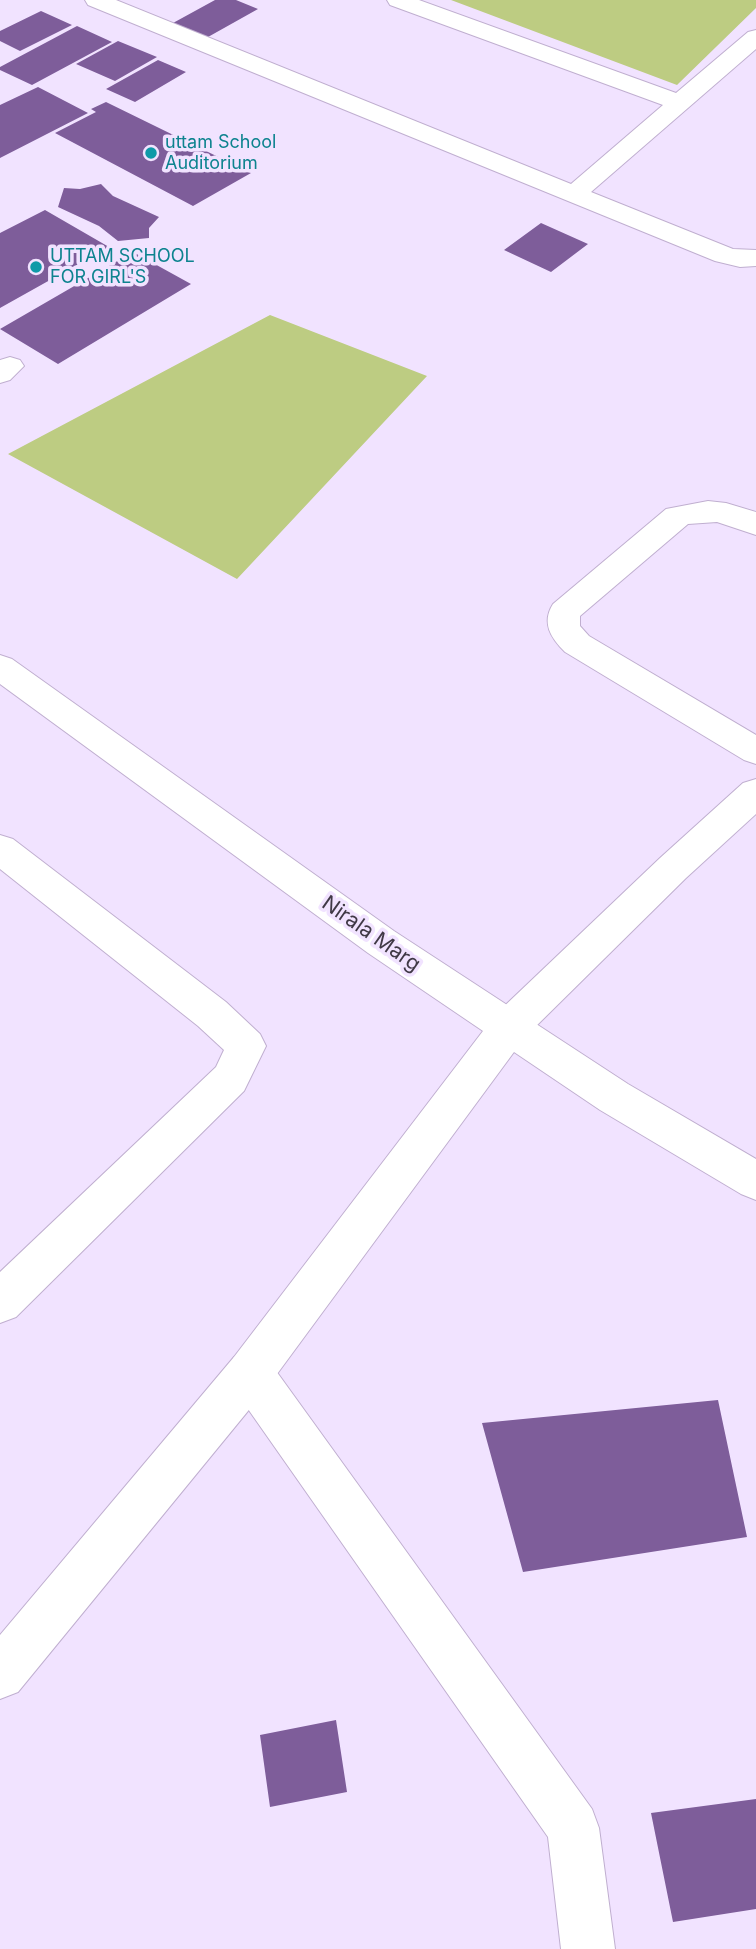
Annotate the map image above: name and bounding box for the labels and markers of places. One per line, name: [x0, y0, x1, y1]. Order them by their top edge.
place label: uttam School Auditorium: [165, 132, 276, 174]
marker: uttam School Auditorium: [143, 145, 159, 161]
place label: UTTAM SCHOOL FOR GIRL'S: [50, 246, 195, 288]
marker: UTTAM SCHOOL FOR GIRL'S: [28, 259, 44, 275]

